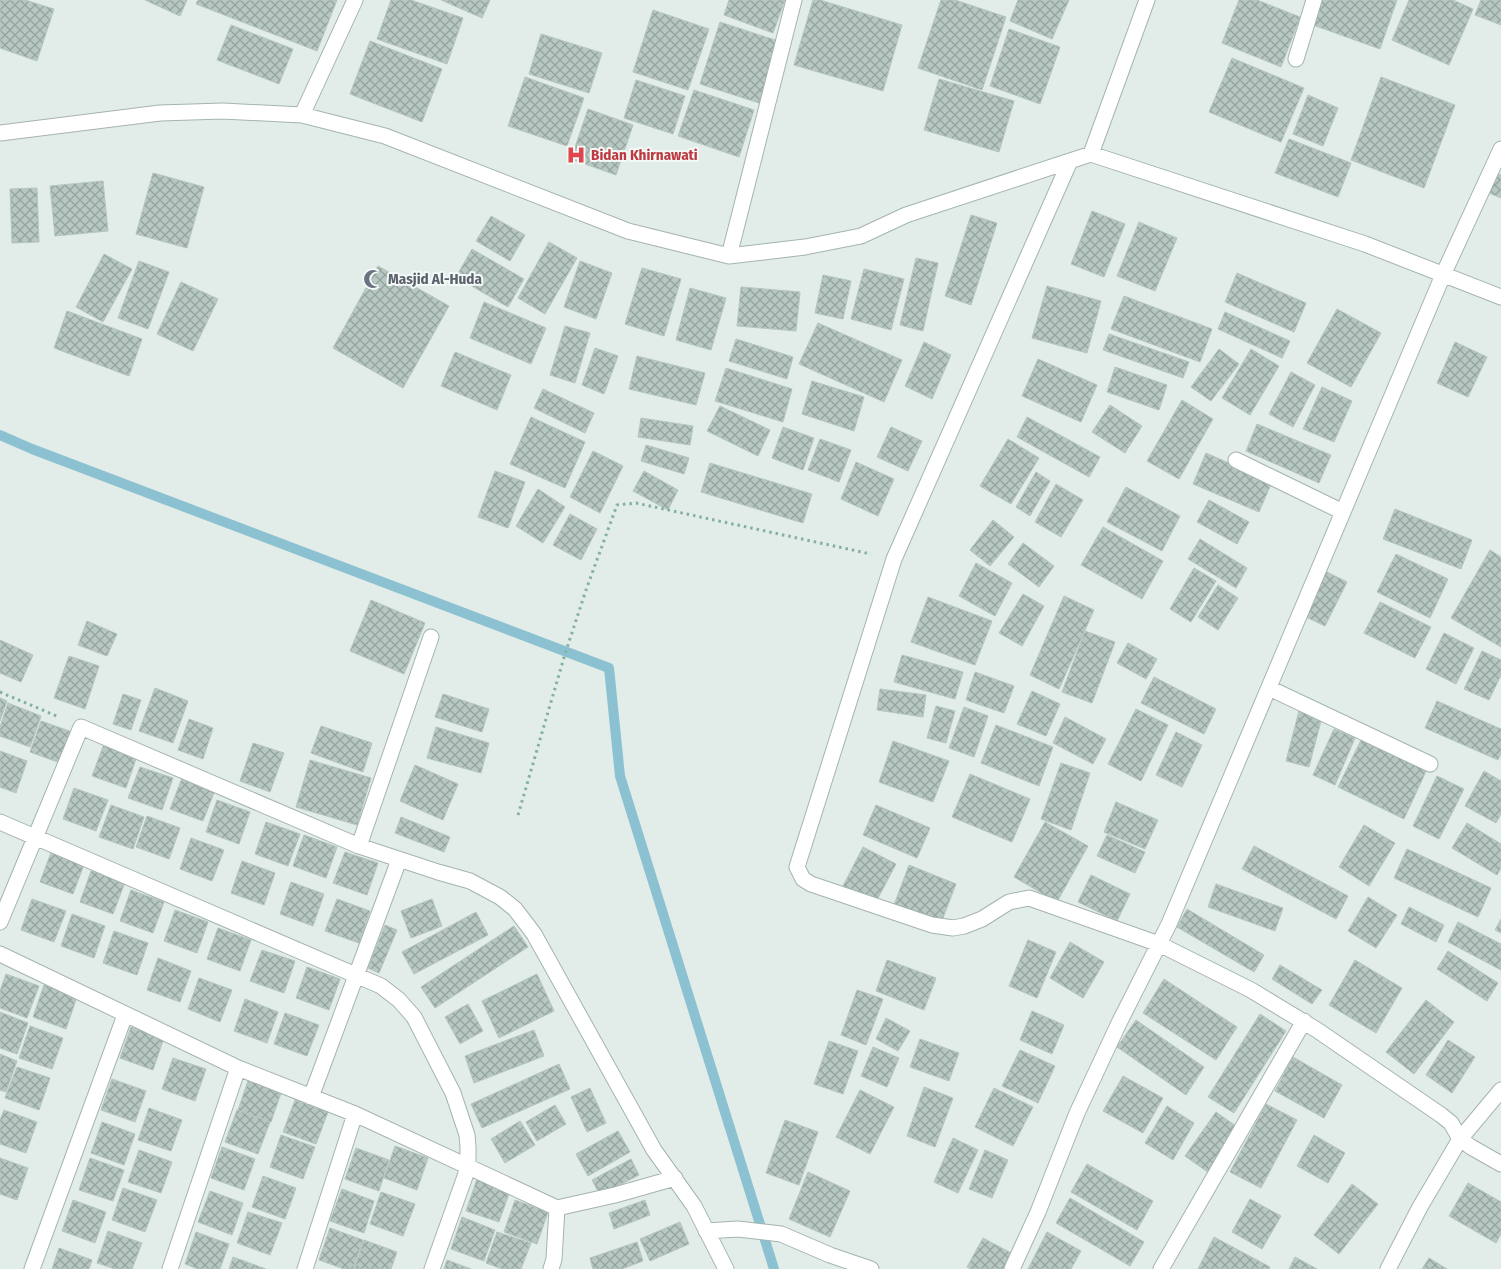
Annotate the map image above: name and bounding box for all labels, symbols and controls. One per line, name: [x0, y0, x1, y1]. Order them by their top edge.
hospital icon: Bidan Khirnawati: [565, 144, 587, 166]
place label: Bidan Khirnawati: [591, 146, 698, 164]
mosque icon: Masjid Al-Huda: [362, 268, 384, 290]
place label: Masjid Al-Huda: [388, 270, 483, 288]

